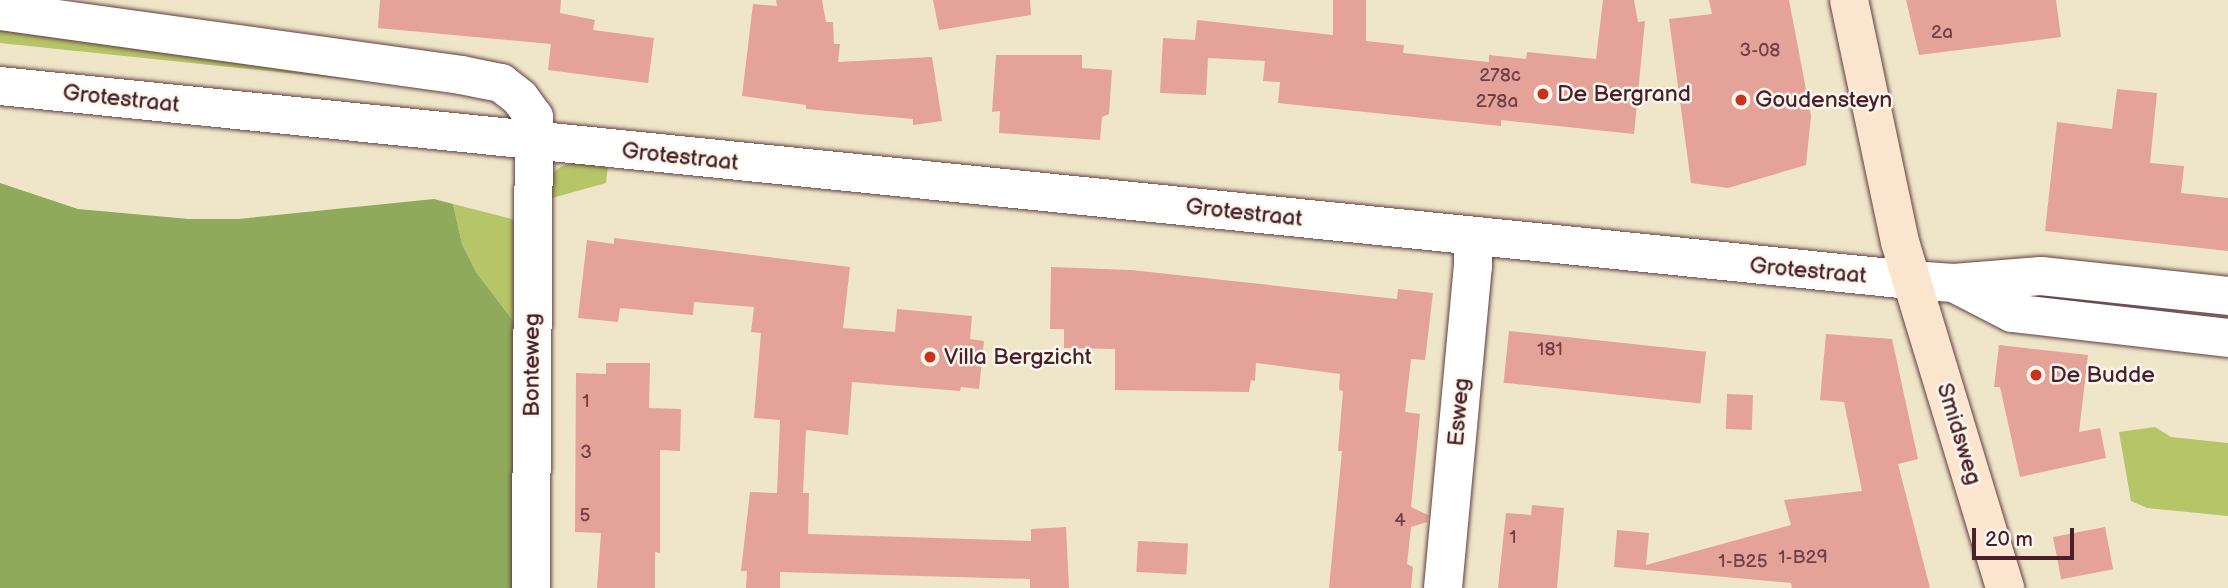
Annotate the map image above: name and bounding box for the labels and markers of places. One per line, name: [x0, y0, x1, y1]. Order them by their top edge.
place label: De Bergrand: [1557, 80, 1691, 108]
marker: De Bergrand: [1535, 86, 1551, 102]
place label: Goudensteyn: [1755, 86, 1892, 114]
marker: Goudensteyn: [1733, 92, 1749, 108]
place label: Villa Bergzicht: [944, 343, 1092, 371]
marker: Villa Bergzicht: [922, 349, 938, 365]
place label: De Budde: [2050, 361, 2155, 389]
marker: De Budde: [2028, 367, 2044, 383]

